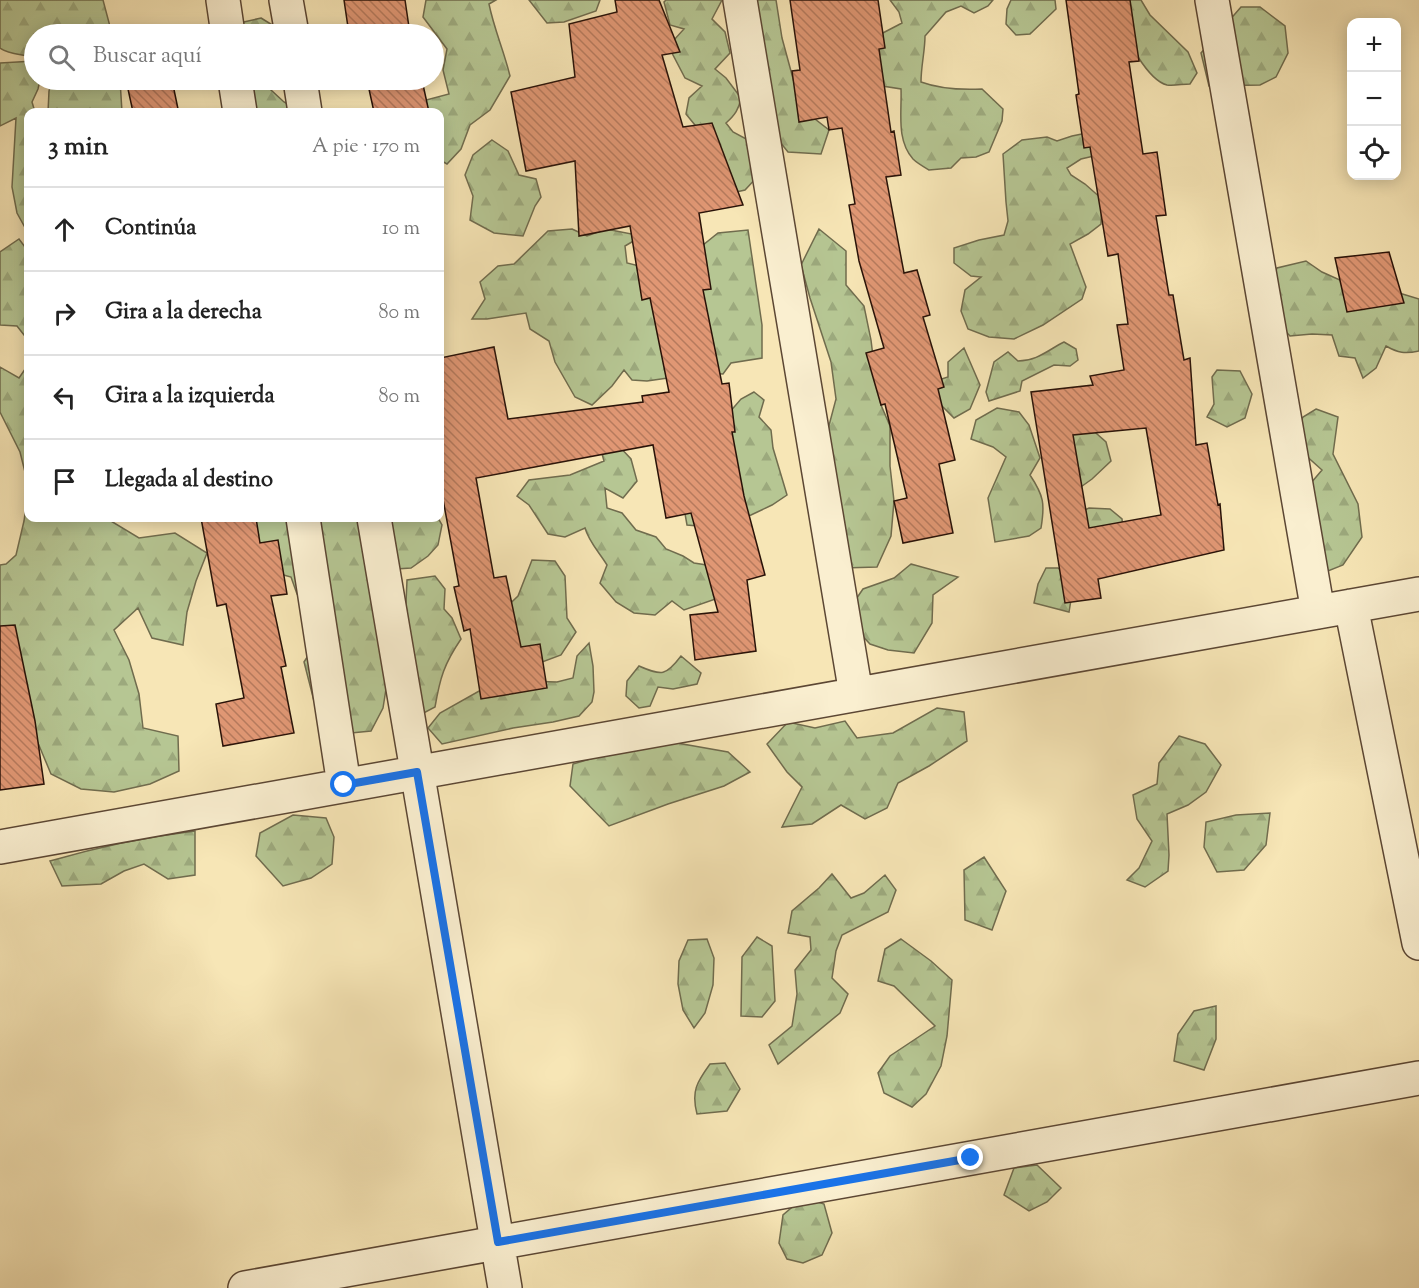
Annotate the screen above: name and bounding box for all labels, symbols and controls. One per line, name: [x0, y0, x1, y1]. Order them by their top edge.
map controls: [1347, 18, 1401, 180]
button: +: [1347, 18, 1401, 72]
search box: [24, 24, 444, 90]
icon: search: [45, 41, 78, 74]
text: Buscar aquí: [93, 41, 202, 73]
button: −: [1347, 72, 1401, 126]
button: locate: [1347, 126, 1401, 180]
text: 3 min: [48, 129, 108, 166]
text: A pie · 170 m: [312, 133, 420, 162]
icon: ahead: [48, 213, 81, 246]
text: Continúa: [105, 213, 196, 245]
text: 10 m: [382, 215, 420, 244]
icon: right: [48, 297, 81, 330]
text: Gira a la derecha: [105, 297, 262, 329]
text: 80 m: [379, 299, 420, 328]
icon: left: [48, 381, 81, 414]
text: Gira a la izquierda: [105, 381, 275, 413]
text: 80 m: [379, 383, 420, 412]
icon: arrive: [48, 465, 81, 498]
text: Llegada al destino: [105, 465, 273, 497]
route start: [330, 771, 356, 797]
route end: [957, 1144, 983, 1170]

